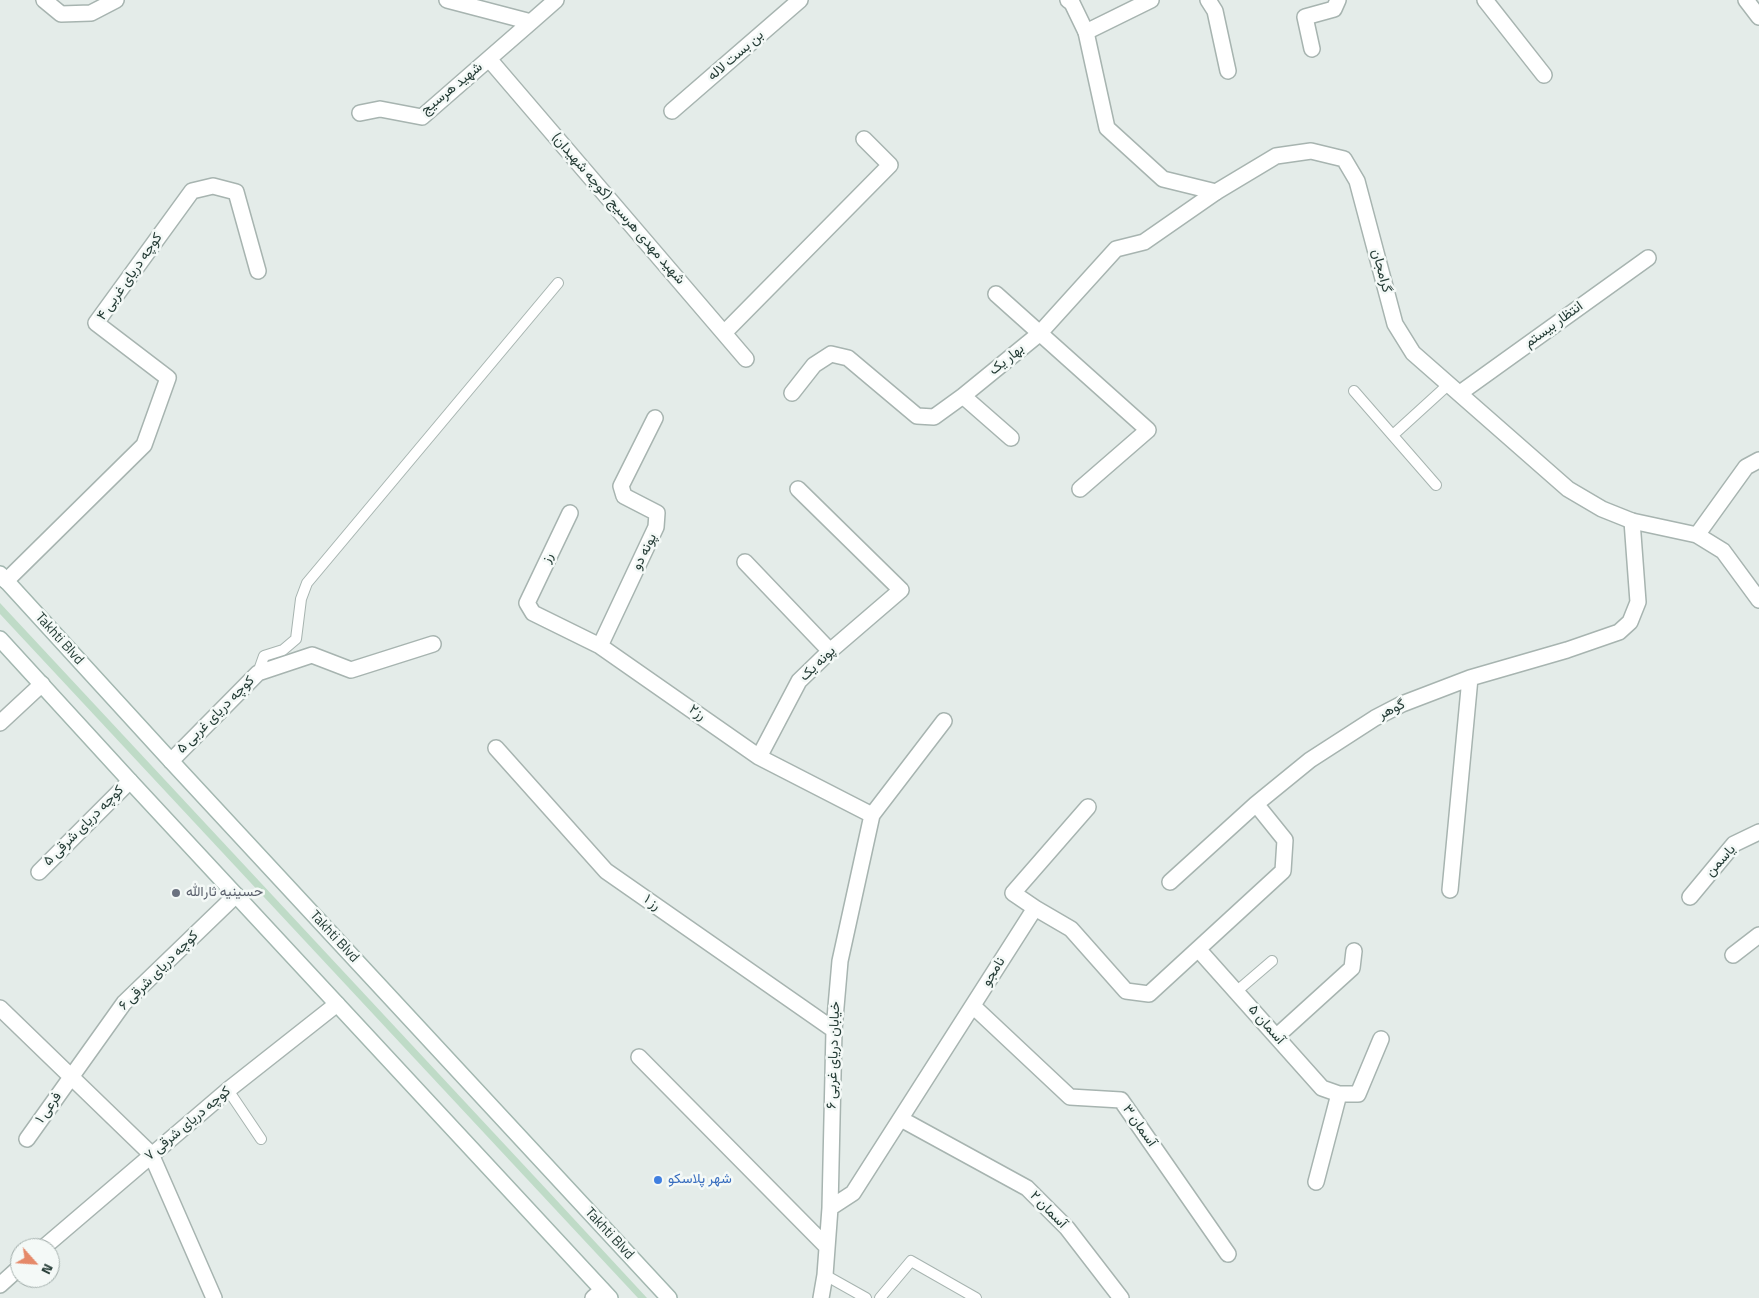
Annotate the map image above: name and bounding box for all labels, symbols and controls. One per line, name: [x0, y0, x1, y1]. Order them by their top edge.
street label: بن بست لاله: [705, 27, 767, 85]
street label: شهید هرسیج: [418, 59, 486, 119]
street label: شهید مهدی هرسیج (کوچه شهیدان): [548, 130, 688, 288]
street label: کوچه دریای غربی ۴: [94, 230, 166, 324]
street label: گرامجان: [1367, 248, 1395, 294]
street label: انتظار بیستم: [1521, 298, 1587, 352]
street label: بهار یک: [986, 341, 1028, 379]
street label: پونه دو: [629, 531, 661, 573]
street label: رز: [538, 550, 558, 566]
street label: Takhti Blvd: [31, 610, 87, 668]
street label: پونه یک: [797, 643, 839, 685]
street label: کوچه دریای غربی ۵: [174, 673, 258, 757]
street label: گوهر: [1376, 696, 1408, 724]
street label: رز۲: [685, 701, 709, 725]
street label: کوچه دریای شرقی ۵: [40, 782, 128, 870]
street label: یاسمن: [1702, 842, 1740, 880]
place label: حسینیه ثارالله: [186, 885, 263, 901]
marker: حسینیه ثارالله: [170, 887, 182, 899]
street label: رز ۱: [640, 891, 664, 915]
street label: Takhti Blvd: [306, 908, 362, 966]
street label: کوچه دریای شرقی ۶: [116, 928, 202, 1014]
street label: نامجو: [979, 954, 1009, 990]
street label: خیابان دریای غربی ۶: [824, 1001, 844, 1109]
street label: آسمان ۵: [1244, 1002, 1288, 1048]
street label: کوچه دریای شرقی ۷: [142, 1083, 234, 1165]
street label: فرعی ۱: [32, 1089, 66, 1127]
street label: آسمان ۳: [1118, 1102, 1160, 1150]
place label: شهر پلاسکو: [668, 1172, 732, 1188]
marker: شهر پلاسکو: [652, 1174, 664, 1186]
street label: آسمان ۲: [1026, 1188, 1070, 1232]
street label: Takhti Blvd: [581, 1205, 637, 1263]
north arrow: [10, 1238, 60, 1288]
text: N: [36, 1260, 60, 1278]

